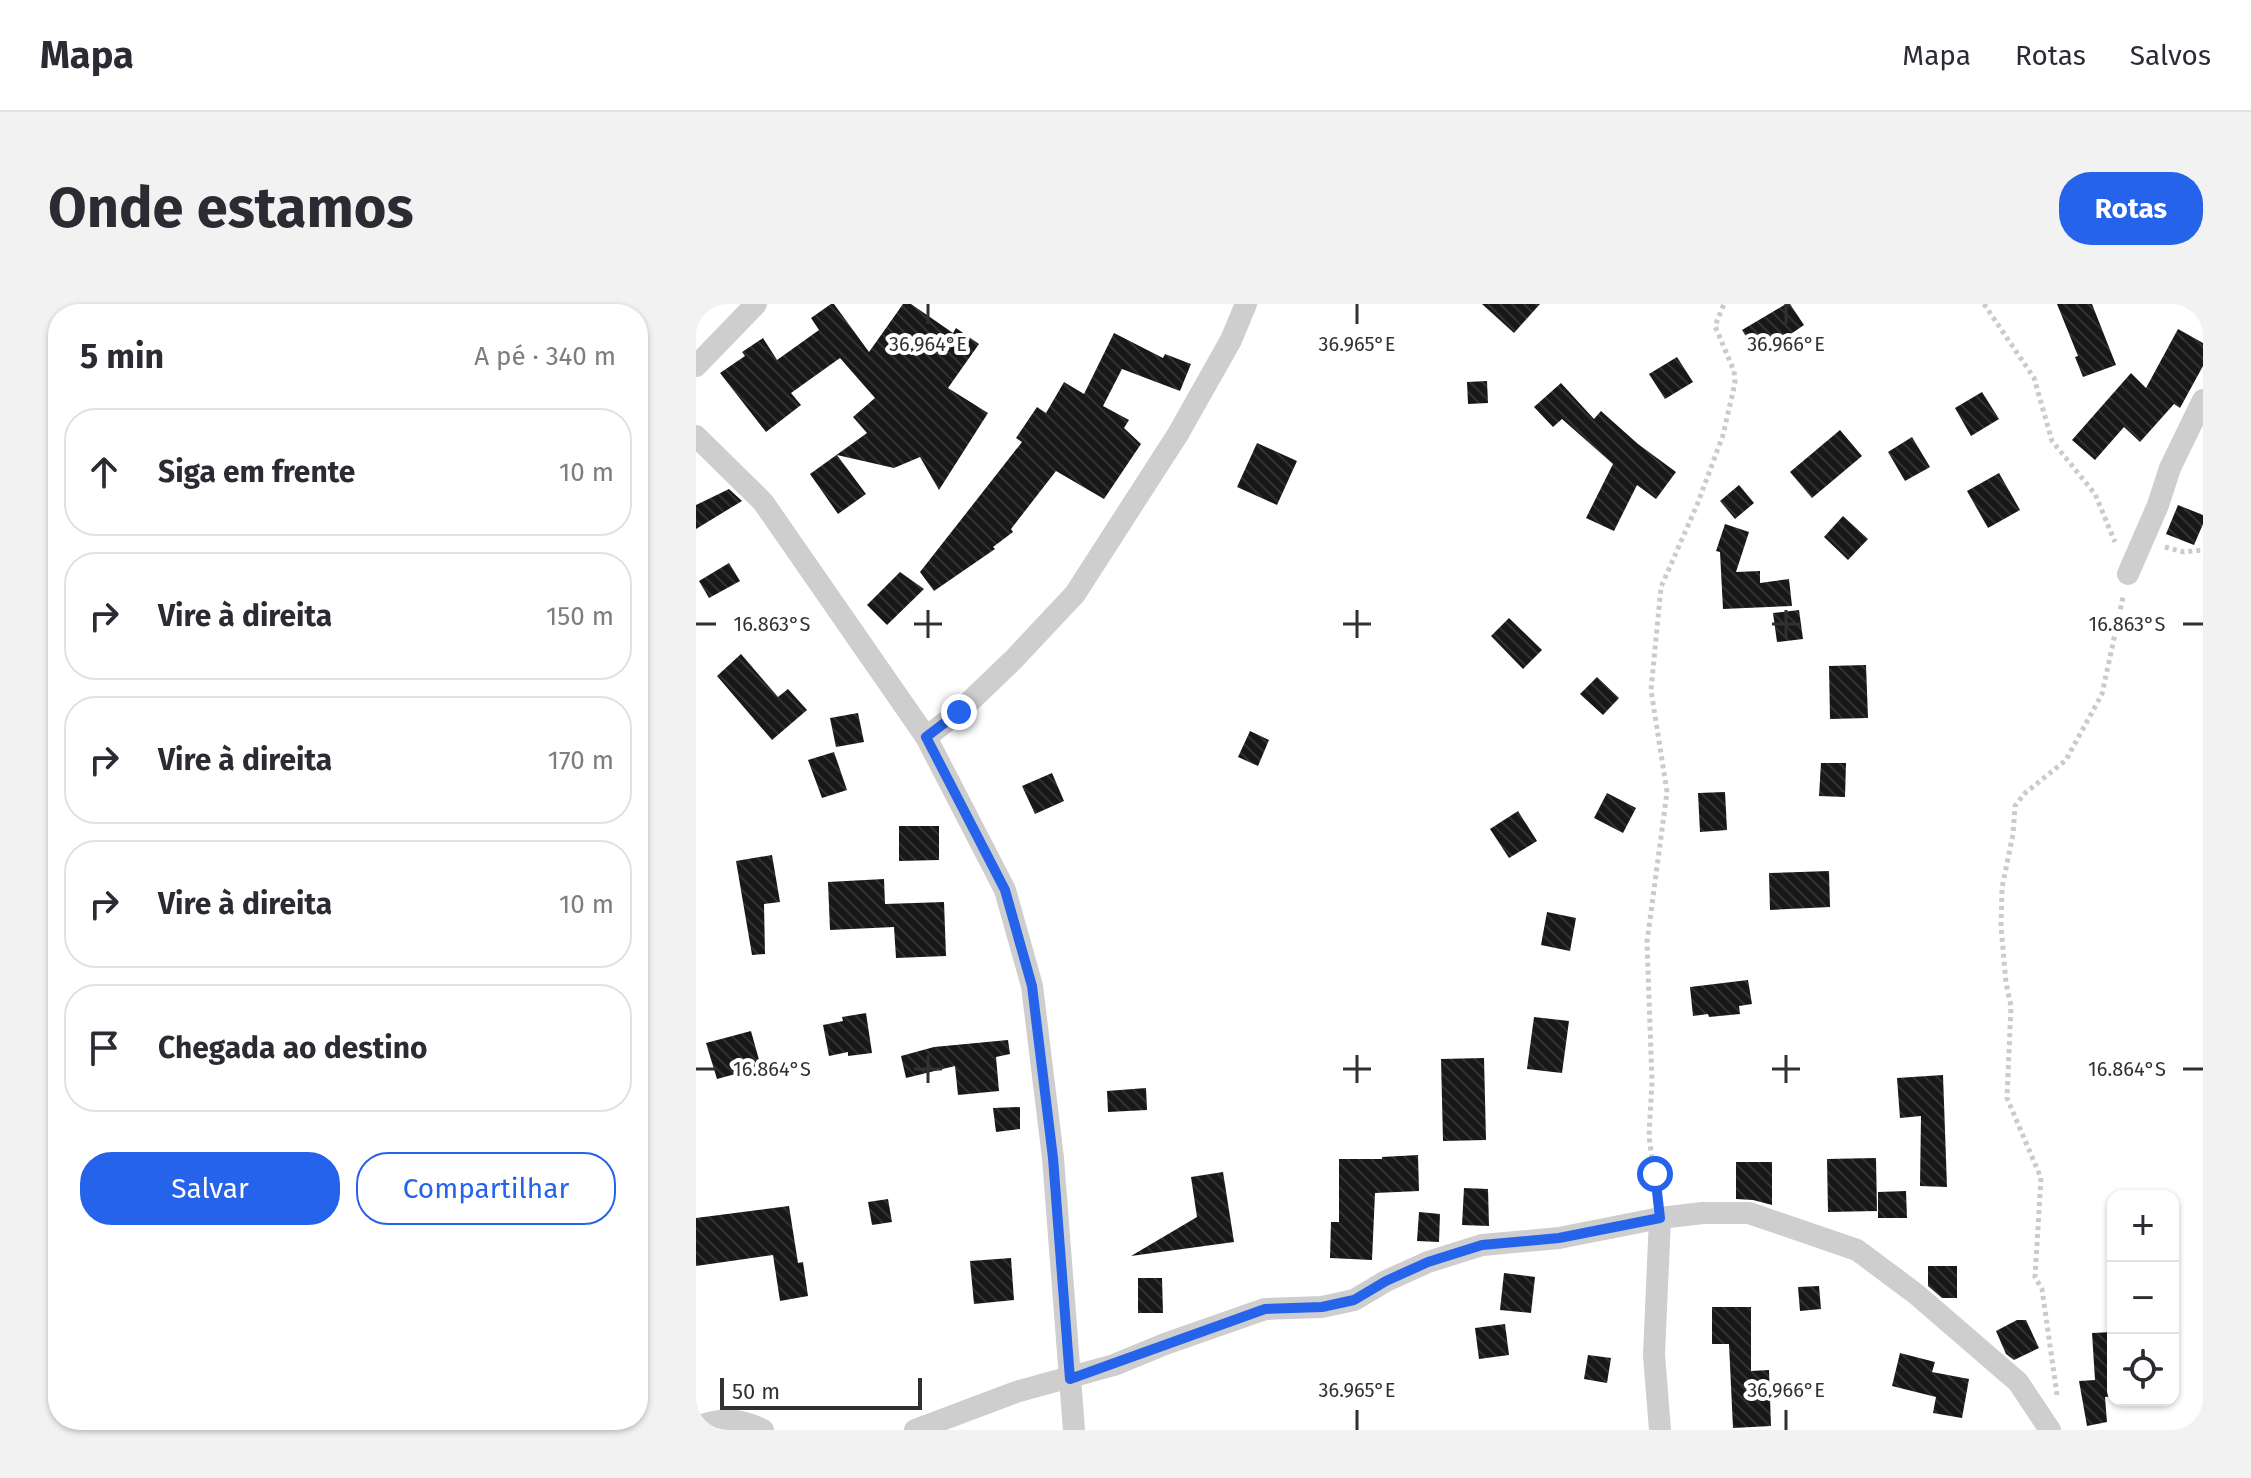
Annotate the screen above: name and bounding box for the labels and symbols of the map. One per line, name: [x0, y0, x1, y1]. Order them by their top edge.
text: 36.964°E: [889, 332, 967, 356]
text: 36.965°E: [1319, 332, 1395, 356]
text: 36.966°E: [1747, 332, 1825, 356]
text: 16.863°S: [734, 612, 811, 636]
text: 16.863°S: [2089, 612, 2166, 636]
route end: [941, 694, 977, 730]
text: 16.864°S: [733, 1057, 811, 1081]
text: 16.864°S: [2088, 1057, 2166, 1081]
route start: [1637, 1156, 1673, 1192]
scale bar: [720, 1374, 922, 1410]
text: 36.965°E: [1319, 1378, 1395, 1402]
text: 36.966°E: [1747, 1378, 1825, 1402]

